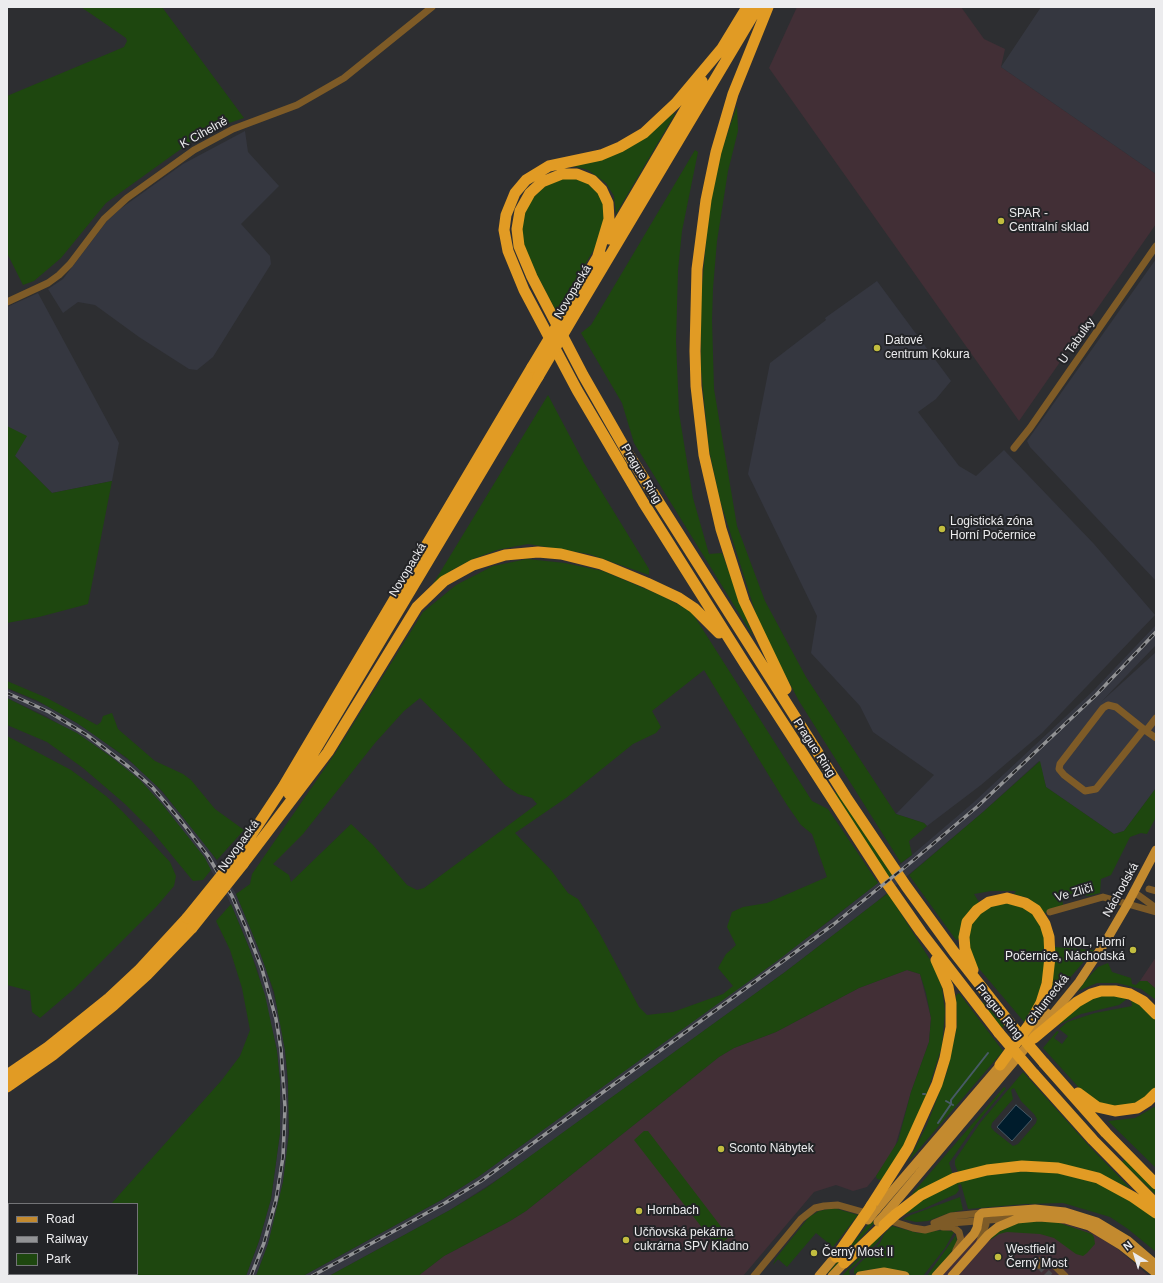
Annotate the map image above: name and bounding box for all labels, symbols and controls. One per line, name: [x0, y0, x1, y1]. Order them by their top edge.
street label: K Cihelně: [178, 114, 230, 152]
place label: SPAR - Centralní sklad: [1009, 207, 1089, 235]
marker: SPAR - Centralní sklad: [996, 216, 1006, 226]
street label: Novopacká: [551, 263, 595, 321]
street label: U Tabulky: [1056, 315, 1098, 367]
place label: Datové centrum Kokura: [885, 334, 970, 362]
marker: Datové centrum Kokura: [872, 343, 882, 353]
street label: Prague Ring: [618, 442, 664, 506]
place label: Logistická zóna Horní Počernice: [950, 515, 1036, 543]
marker: Logistická zóna Horní Počernice: [937, 524, 947, 534]
street label: Novopacká: [386, 541, 430, 599]
street label: Prague Ring: [790, 716, 838, 780]
street label: Novopacká: [216, 817, 262, 875]
street label: Náchodská: [1100, 860, 1142, 920]
street label: Ve Zliči: [1053, 881, 1095, 905]
place label: MOL, Horní Počernice, Náchodská: [1005, 936, 1125, 964]
marker: MOL, Horní Počernice, Náchodská: [1128, 945, 1138, 955]
street label: Chlumecká: [1024, 972, 1072, 1028]
street label: Prague Ring: [972, 982, 1026, 1042]
place label: Sconto Nábytek: [729, 1142, 814, 1156]
marker: Sconto Nábytek: [716, 1144, 726, 1154]
legend: [8, 1203, 138, 1275]
place label: Hornbach: [647, 1204, 699, 1218]
marker: Hornbach: [634, 1206, 644, 1216]
text: Road: [46, 1212, 75, 1226]
place label: Učňovská pekárna cukrárna SPV Kladno: [634, 1226, 749, 1254]
text: Railway: [46, 1232, 88, 1246]
marker: Učňovská pekárna cukrárna SPV Kladno: [621, 1235, 631, 1245]
north arrow: [1115, 1235, 1155, 1275]
text: N: [1121, 1238, 1134, 1253]
place label: Westfield Černý Most: [1006, 1243, 1067, 1271]
place label: Černý Most II: [822, 1246, 893, 1260]
marker: Černý Most II: [809, 1248, 819, 1258]
text: Park: [46, 1252, 71, 1266]
marker: Westfield Černý Most: [993, 1252, 1003, 1262]

